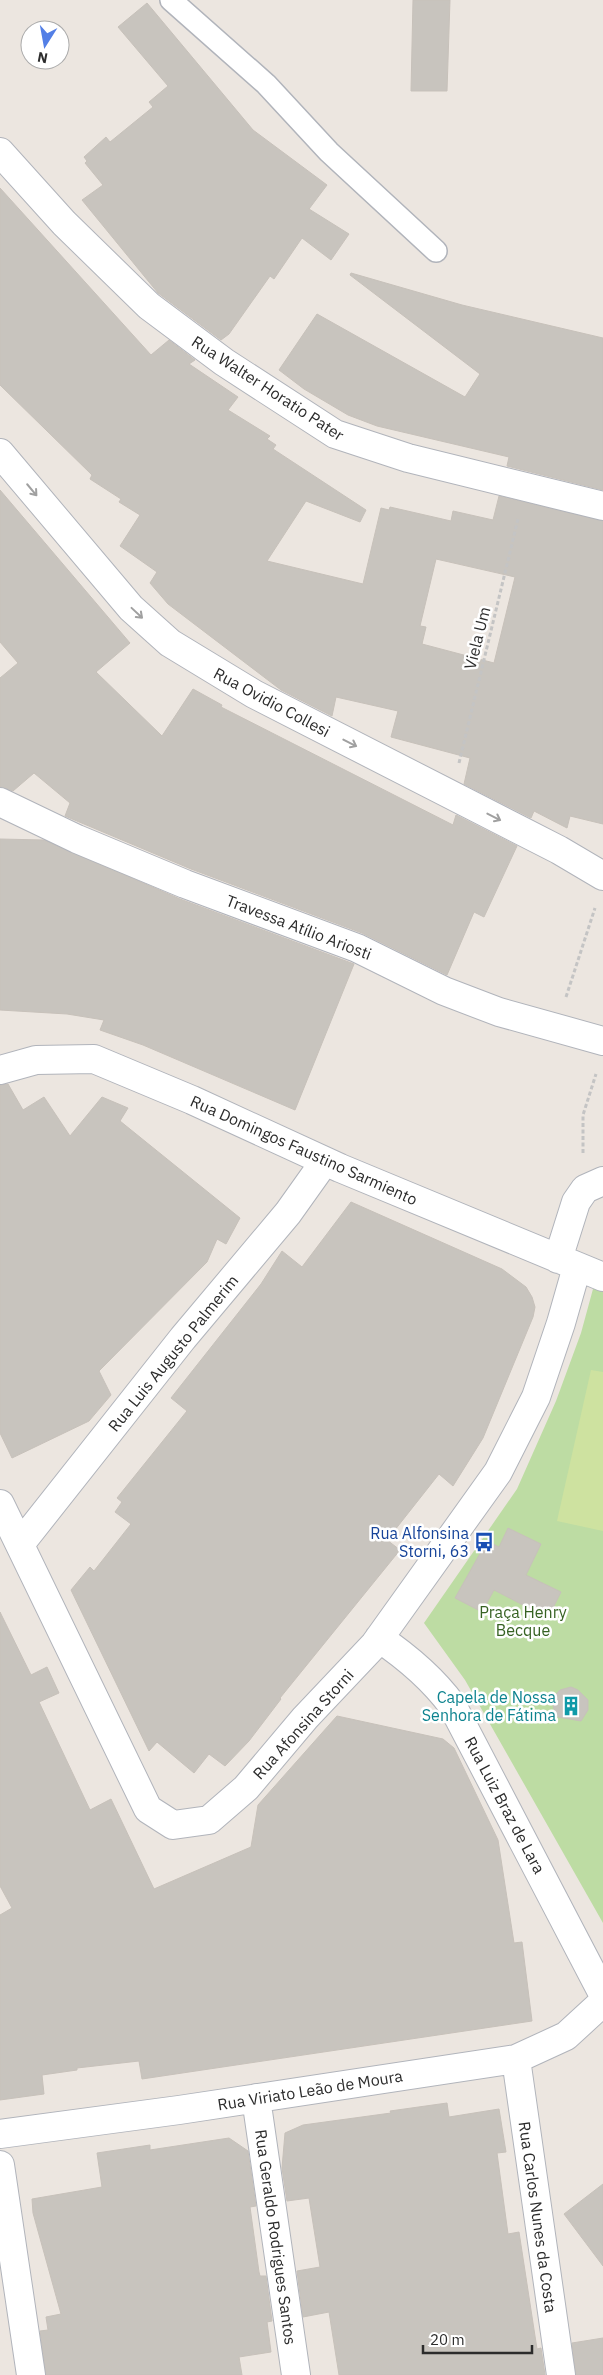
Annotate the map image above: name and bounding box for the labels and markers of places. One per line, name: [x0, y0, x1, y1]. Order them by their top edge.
place label: Rua Alfonsina Storni, 63: [370, 1523, 469, 1561]
bus stop icon: Rua Alfonsina Storni, 63: [473, 1531, 495, 1553]
place label: Capela de Nossa Senhora de Fátima: [422, 1687, 556, 1725]
building icon: Capela de Nossa Senhora de Fátima: [560, 1695, 582, 1717]

